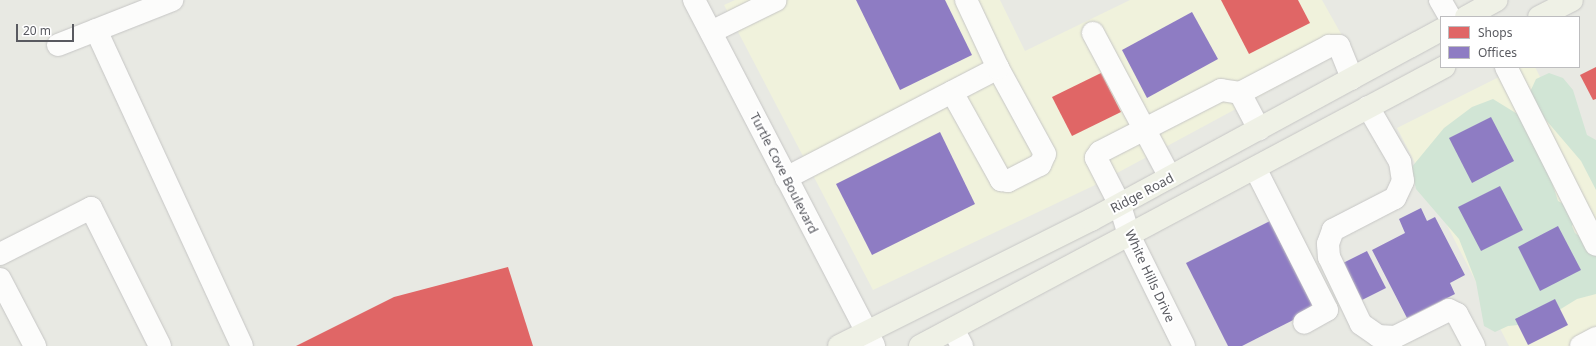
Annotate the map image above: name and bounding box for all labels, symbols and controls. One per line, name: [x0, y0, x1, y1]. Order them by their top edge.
scale bar: [18, 16, 76, 42]
legend: [1440, 16, 1580, 68]
text: 20 m: [23, 22, 51, 39]
text: Shops: [1478, 24, 1512, 41]
text: Offices: [1478, 44, 1517, 61]
street label: Turtle Cove Boulevard: [747, 110, 821, 236]
street label: Ridge Road: [1108, 170, 1176, 216]
street label: White Hills Drive: [1122, 227, 1178, 325]

